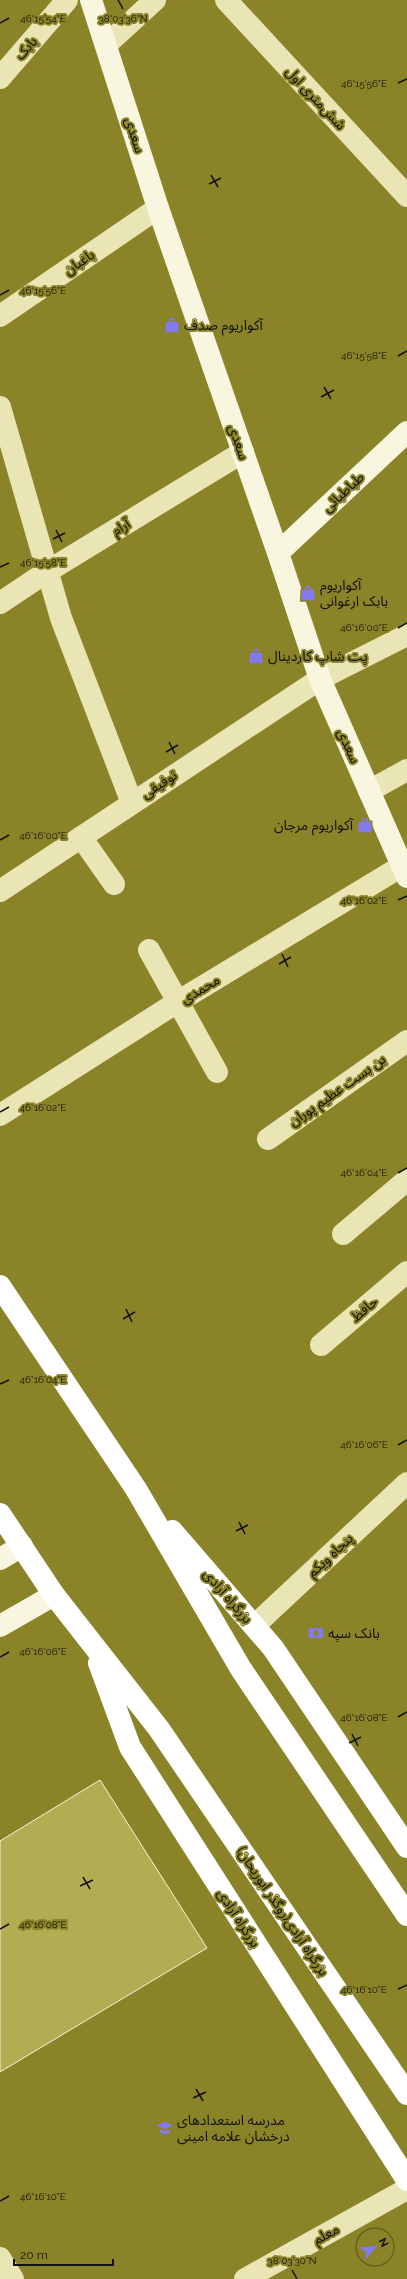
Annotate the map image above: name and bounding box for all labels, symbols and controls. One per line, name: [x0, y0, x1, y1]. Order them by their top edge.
text: 46°15'54"E: [20, 13, 66, 24]
text: 38°03'36"N: [98, 13, 148, 24]
street label: بابک: [12, 33, 41, 63]
street label: شش‌متری اول: [282, 63, 349, 134]
text: 46°15'56"E: [341, 78, 387, 89]
street label: سعدی: [121, 115, 148, 155]
street label: باغبان: [61, 246, 98, 279]
text: 46°15'56"E: [20, 285, 66, 296]
shop icon: آکواریوم صدف: [163, 316, 181, 334]
place label: آکواریوم صدف: [184, 317, 264, 336]
text: 46°15'58"E: [341, 350, 387, 361]
street label: سعدی: [225, 422, 252, 462]
street label: طباطبائی: [319, 469, 368, 516]
street label: آرام: [109, 515, 135, 541]
text: 46°15'58"E: [20, 557, 66, 568]
place label: آکواریوم بابک ارغوانی: [320, 577, 388, 610]
shop icon: آکواریوم بابک ارغوانی: [299, 584, 317, 602]
text: 46°16'00"E: [340, 622, 388, 633]
shop icon: پت شاپ کاردینال: [247, 647, 265, 665]
place label: پت شاپ کاردینال: [268, 648, 368, 666]
street label: سعدی: [333, 726, 364, 766]
street label: توفیقی: [138, 767, 180, 802]
shop icon: آکواریوم مرجان: [356, 816, 374, 834]
place label: آکواریوم مرجان: [274, 817, 354, 836]
text: 46°16'00"E: [19, 830, 67, 841]
text: 46°16'02"E: [341, 895, 387, 906]
street label: محمدی: [178, 971, 223, 1008]
street label: بن بست عظیم پوران: [286, 1051, 390, 1132]
text: 46°16'02"E: [20, 1102, 66, 1113]
text: 46°16'04"E: [341, 1167, 387, 1178]
street label: حافظ: [347, 1293, 381, 1325]
text: 46°16'04"E: [20, 1374, 66, 1385]
text: 46°16'06"E: [340, 1439, 388, 1450]
street label: پنجاه ویکم: [304, 1530, 358, 1582]
street label: بزرگراه آزادی: [200, 1566, 256, 1627]
bank icon: بانک سپه: [307, 1624, 325, 1642]
place label: بانک سپه: [328, 1625, 380, 1643]
text: 46°16'06"E: [19, 1646, 67, 1657]
text: 46°16'08"E: [340, 1712, 388, 1723]
street label: بزرگراه آزادی(روگذر ابوریحان): [233, 1843, 333, 1979]
street label: بزرگراه آزادی: [214, 1886, 264, 1950]
text: 46°16'08"E: [19, 1919, 67, 1930]
text: 46°16'10"E: [341, 1984, 387, 1995]
place label: مدرسه استعدادهای درخشان علامه امینی: [177, 2112, 290, 2145]
school or university icon: مدرسه استعدادهای درخشان علامه امینی: [156, 2119, 174, 2137]
text: 46°16'10"E: [20, 2191, 66, 2202]
street label: معلم: [310, 2221, 343, 2250]
north arrow: [355, 2227, 395, 2267]
text: N: [376, 2236, 391, 2249]
scale bar: [14, 2241, 113, 2267]
text: 20 m: [20, 2248, 48, 2262]
text: 38°03'30"N: [267, 2255, 317, 2266]

